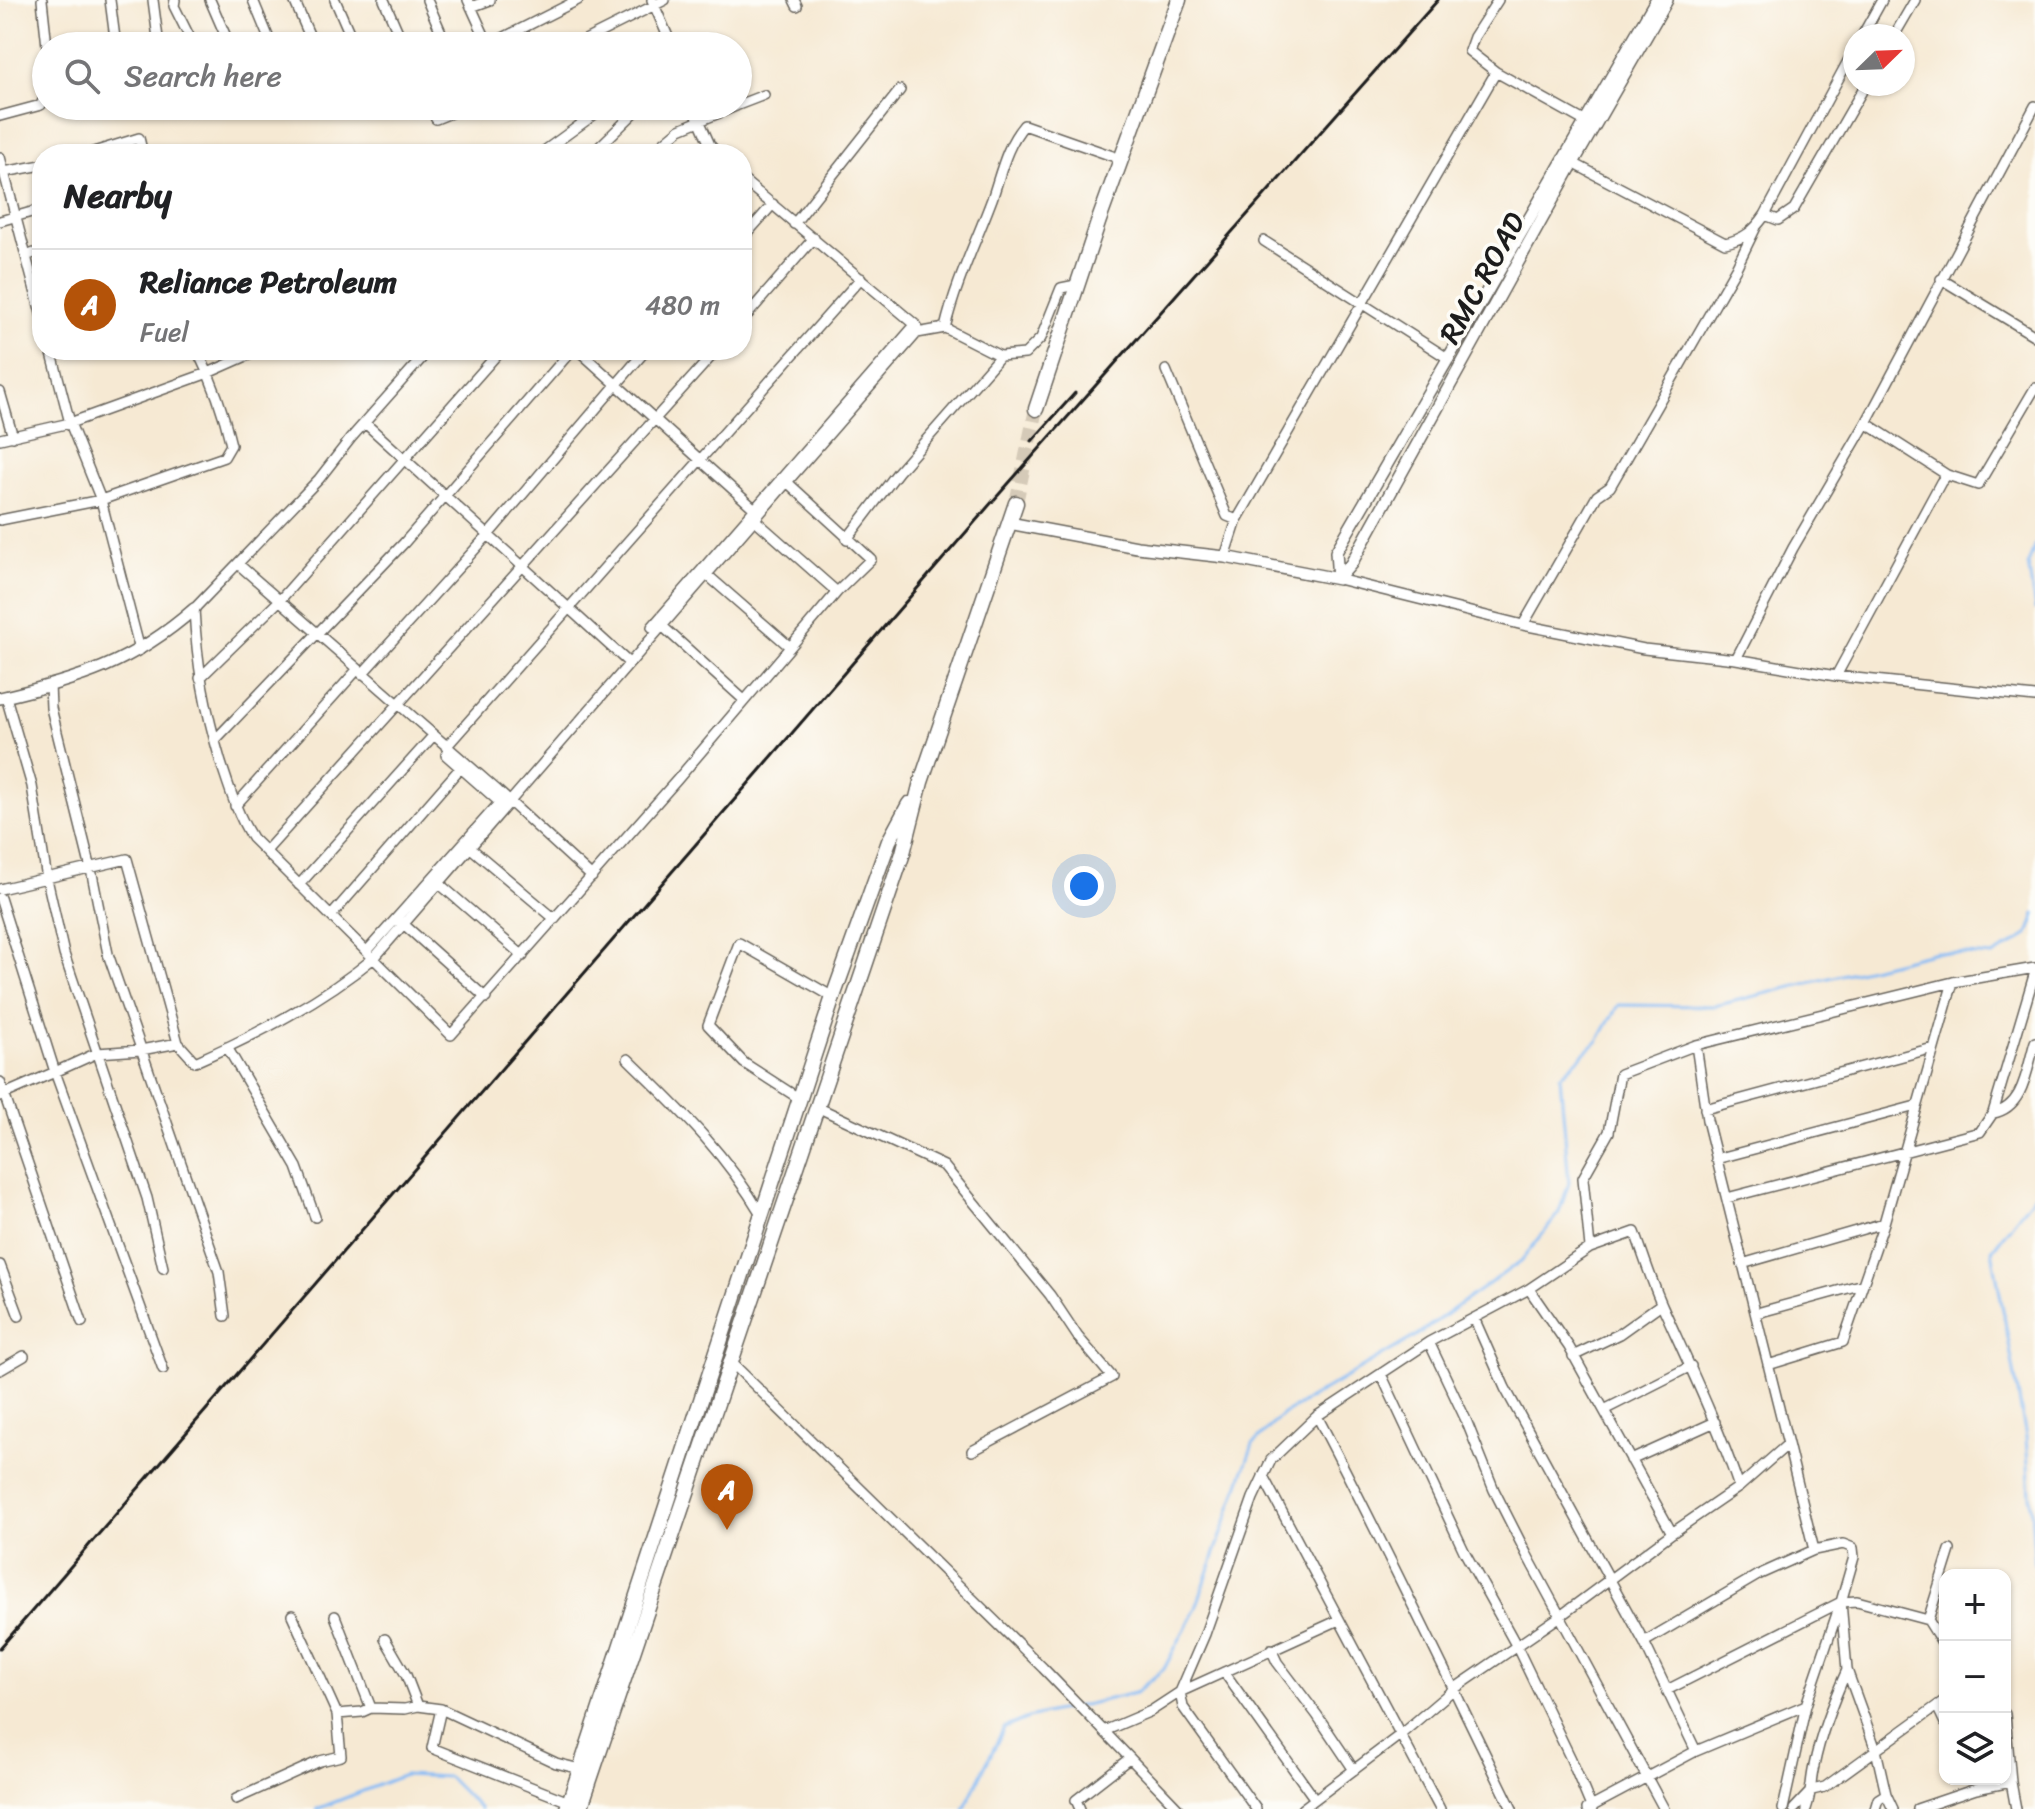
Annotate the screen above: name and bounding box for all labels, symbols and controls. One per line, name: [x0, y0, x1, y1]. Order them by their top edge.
north arrow: [1843, 24, 1915, 96]
search box: [32, 32, 752, 120]
text: Search here: [124, 49, 282, 103]
icon: search: [60, 54, 104, 98]
text: Nearby: [64, 166, 172, 226]
street label: RMC ROAD: [1423, 202, 1541, 354]
text: Reliance Petroleum: [140, 255, 397, 309]
text: A: [81, 282, 99, 328]
text: 480 m: [645, 282, 720, 328]
text: Fuel: [140, 309, 189, 355]
your location: [1064, 866, 1104, 906]
pin: A: [701, 1464, 753, 1530]
map controls: [1939, 1569, 2011, 1785]
button: +: [1939, 1569, 2011, 1641]
button: −: [1939, 1641, 2011, 1713]
button: layers: [1939, 1713, 2011, 1785]

